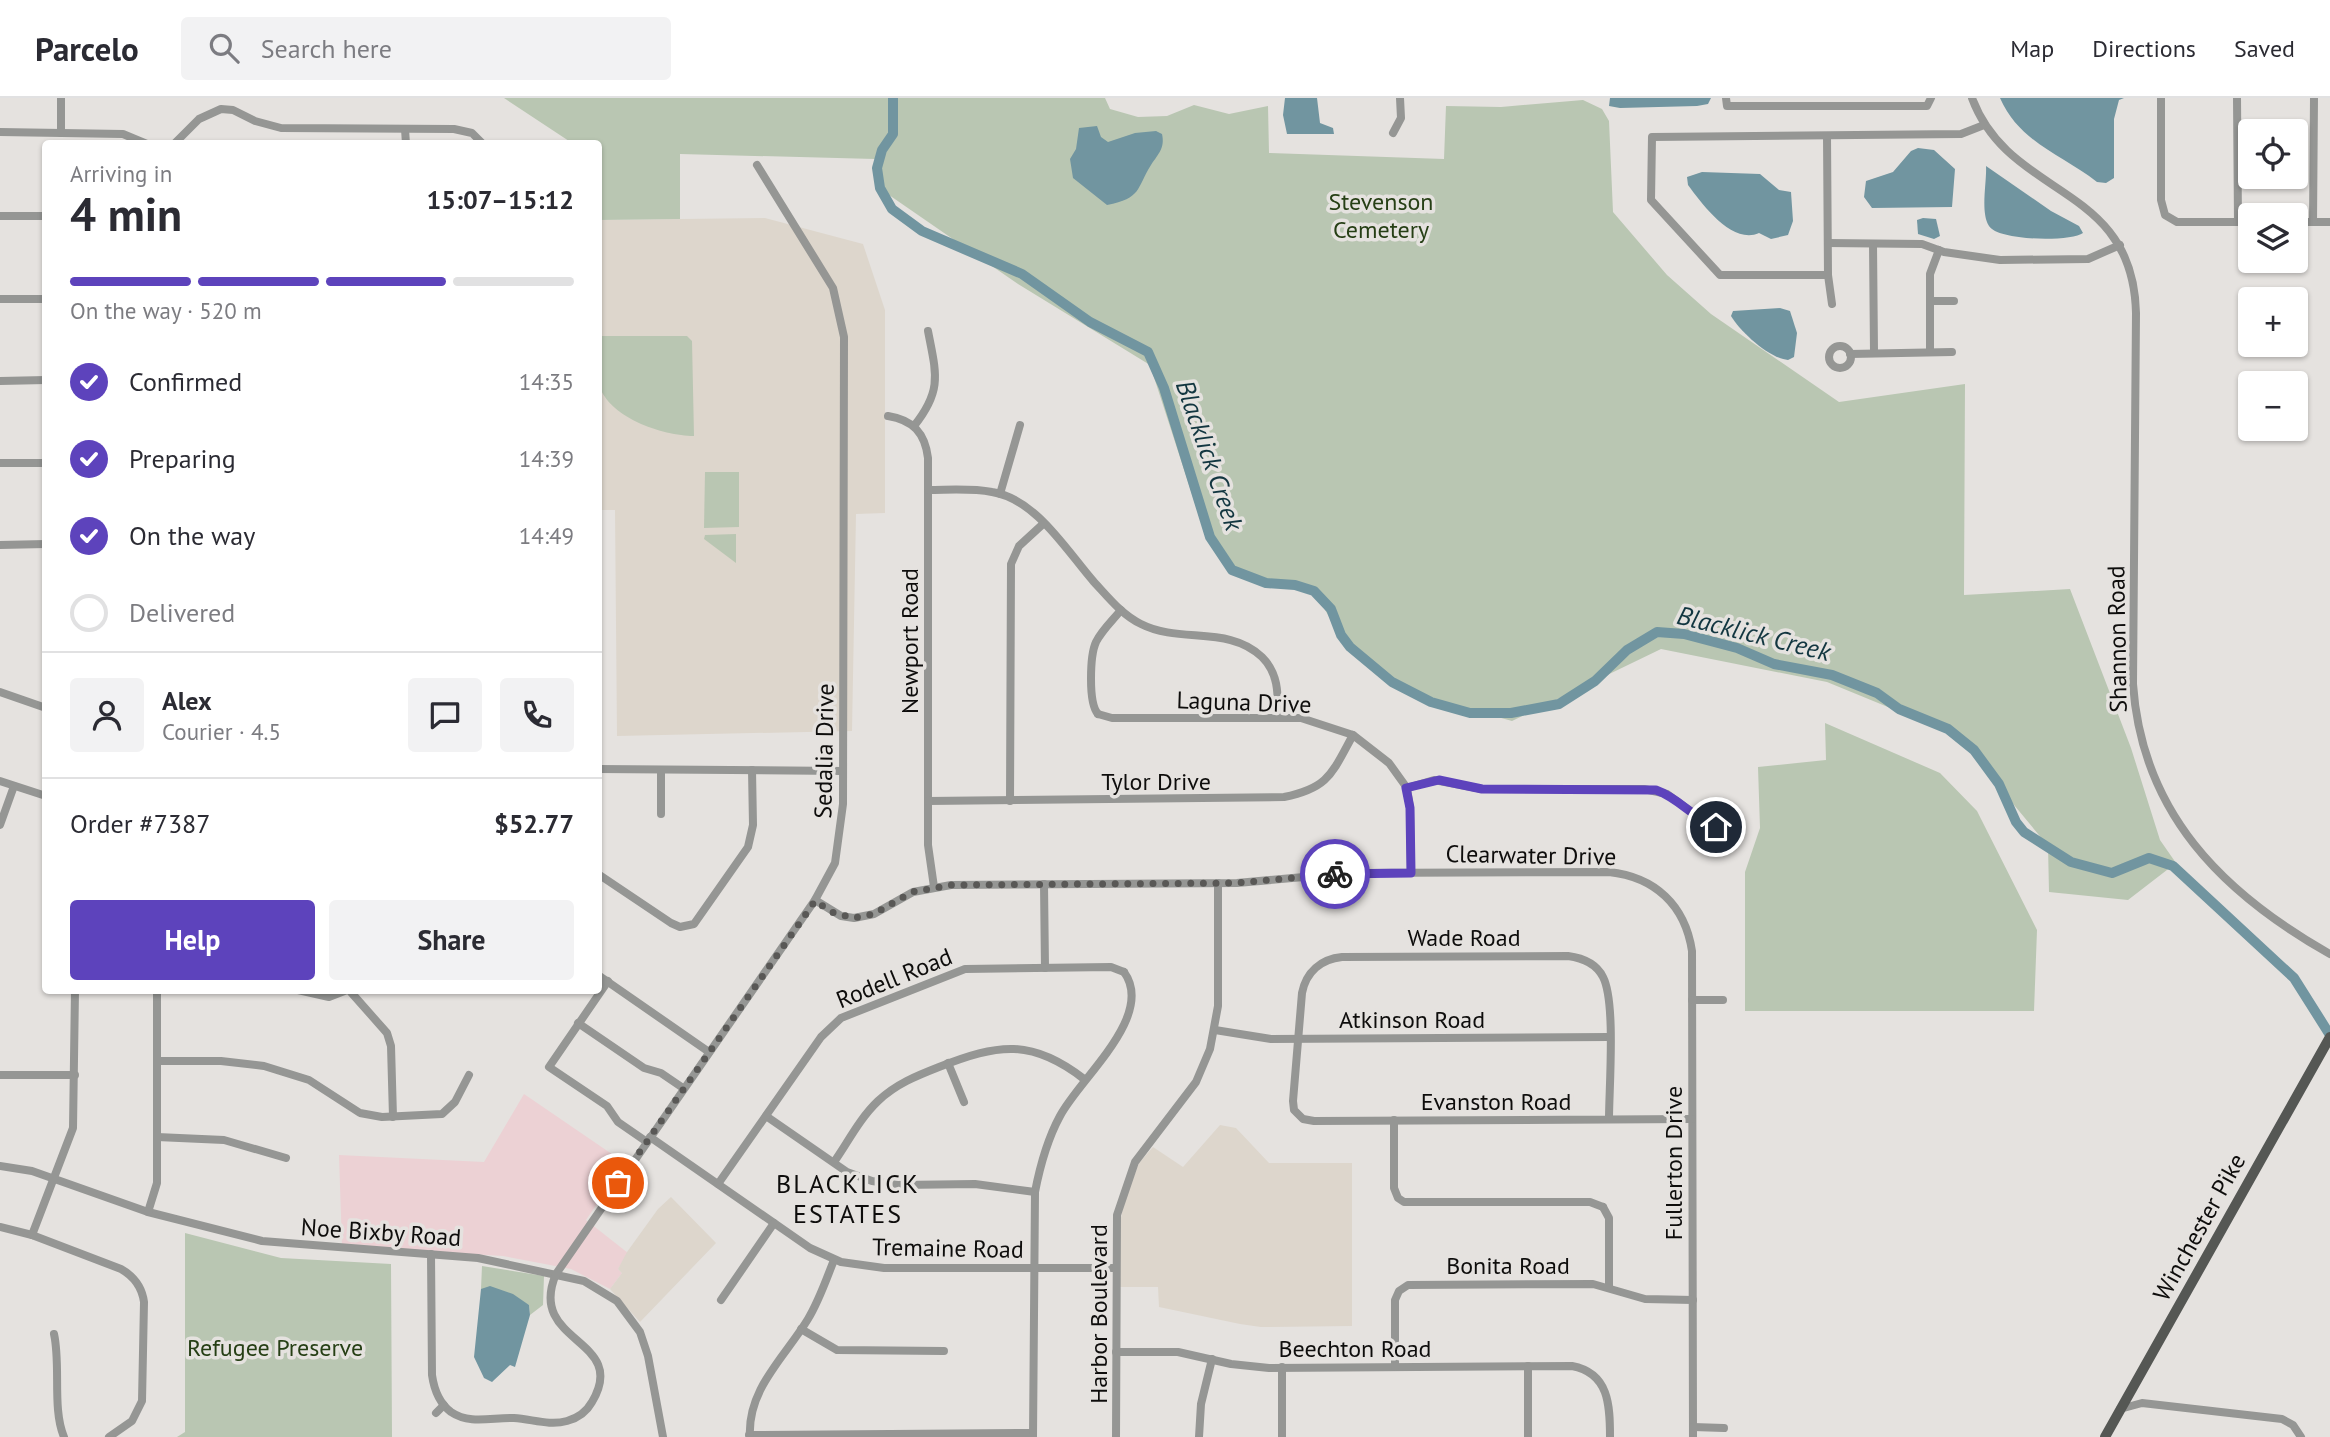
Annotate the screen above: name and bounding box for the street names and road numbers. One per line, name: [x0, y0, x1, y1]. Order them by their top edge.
street label: Shannon Road: [2100, 565, 2134, 713]
street label: Newport Road: [894, 568, 925, 714]
street label: Sedalia Drive: [807, 683, 841, 819]
street label: Laguna Drive: [1176, 684, 1312, 720]
street label: Tylor Drive: [1101, 766, 1211, 797]
street label: Clearwater Drive: [1445, 838, 1617, 872]
street label: Wade Road: [1407, 922, 1521, 953]
street label: Rodell Road: [831, 941, 957, 1015]
street label: Atkinson Road: [1339, 1004, 1485, 1035]
street label: Evanston Road: [1421, 1086, 1571, 1117]
street label: Fullerton Drive: [1658, 1086, 1689, 1240]
street label: Winchester Pike: [2146, 1148, 2252, 1306]
street label: Noe Bixby Road: [300, 1211, 462, 1253]
street label: Harbor Boulevard: [1083, 1224, 1114, 1404]
street label: Tremaine Road: [872, 1231, 1024, 1265]
street label: Bonita Road: [1446, 1250, 1570, 1281]
street label: Beechton Road: [1279, 1333, 1431, 1364]

